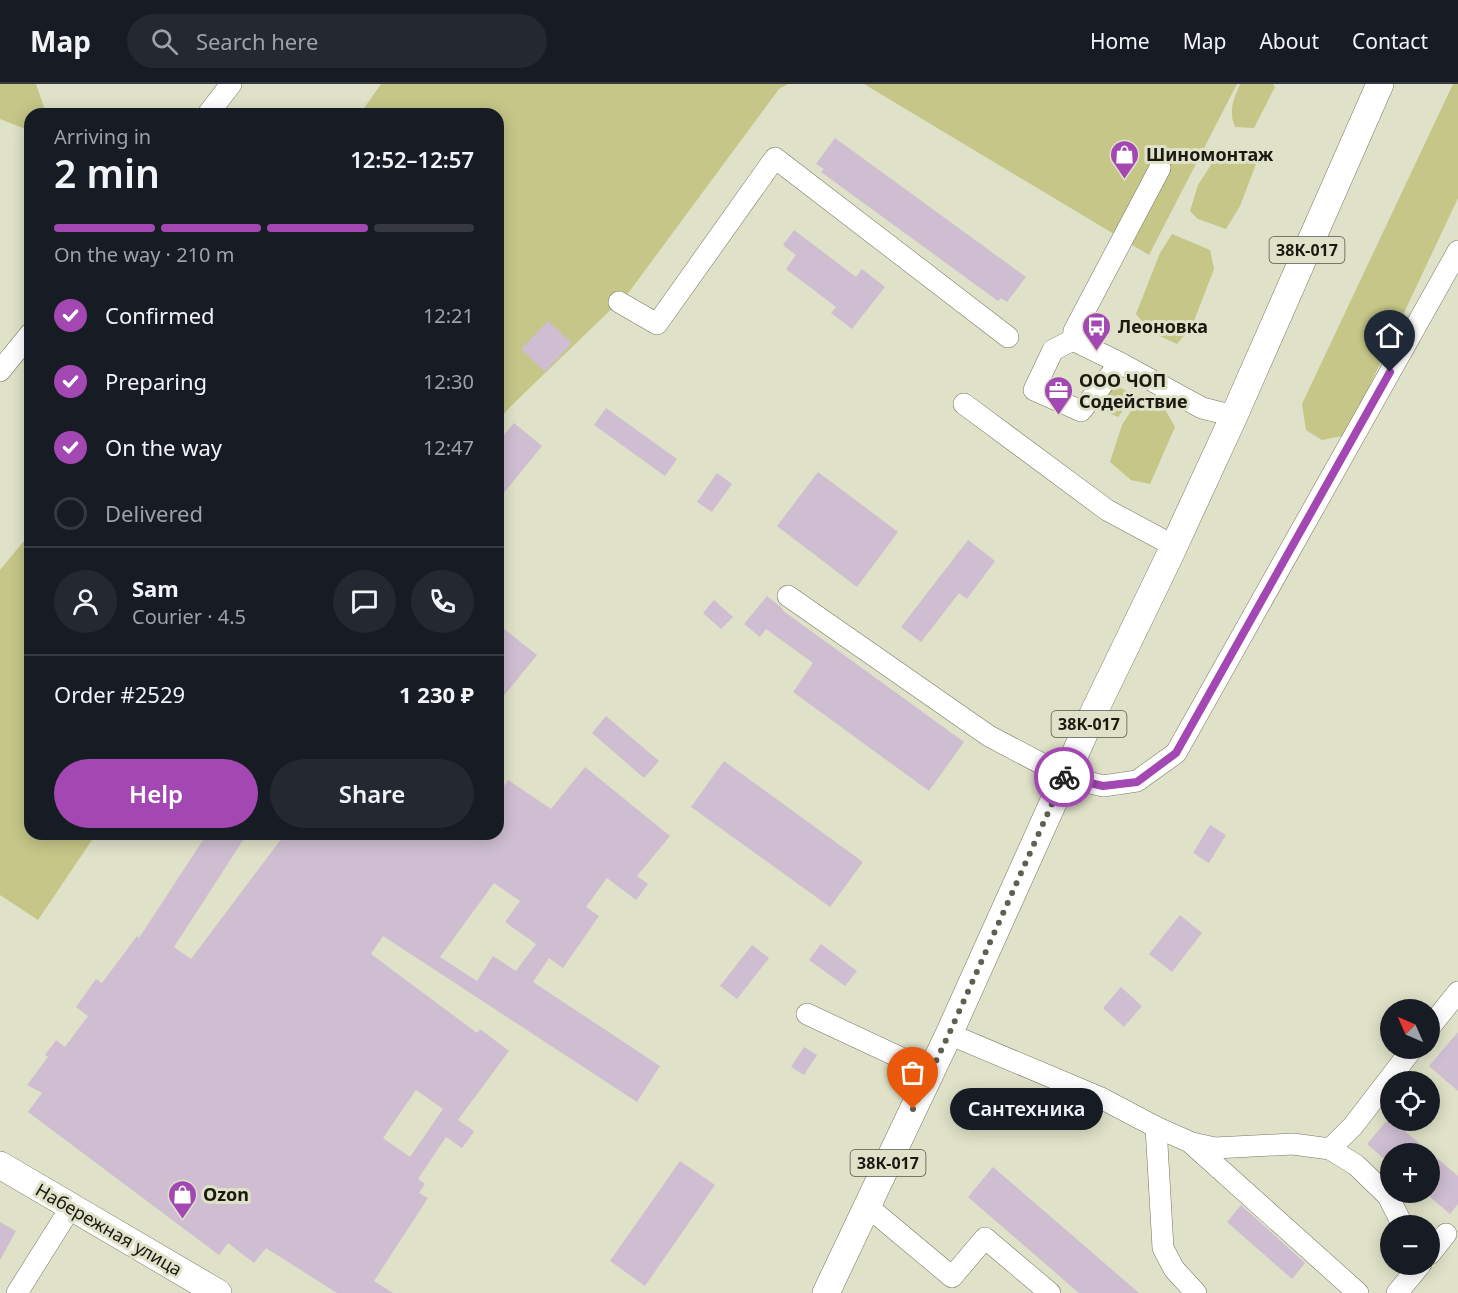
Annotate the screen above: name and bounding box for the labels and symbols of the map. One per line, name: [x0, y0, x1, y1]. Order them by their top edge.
shop icon: Шиномонтаж: [1109, 138, 1141, 180]
place label: Шиномонтаж: [1146, 142, 1274, 166]
road number: 38К-017: [1270, 237, 1344, 263]
bus stop icon: Леоновка: [1081, 310, 1113, 352]
pin: [1364, 310, 1415, 372]
place label: Леоновка: [1118, 314, 1208, 338]
place label: ООО ЧОП Содействие: [1079, 368, 1188, 413]
office icon: ООО ЧОП Содействие: [1042, 374, 1074, 416]
road number: 38К-017: [1052, 711, 1126, 737]
courier: [1034, 747, 1094, 807]
north arrow: [1380, 999, 1440, 1059]
pin: [887, 1047, 938, 1109]
callout: Сантехника: [949, 1088, 1102, 1130]
road number: 38К-017: [850, 1150, 926, 1176]
street label: Набережная улица: [31, 1177, 187, 1281]
shop icon: Ozon: [166, 1178, 198, 1220]
place label: Ozon: [203, 1182, 249, 1206]

